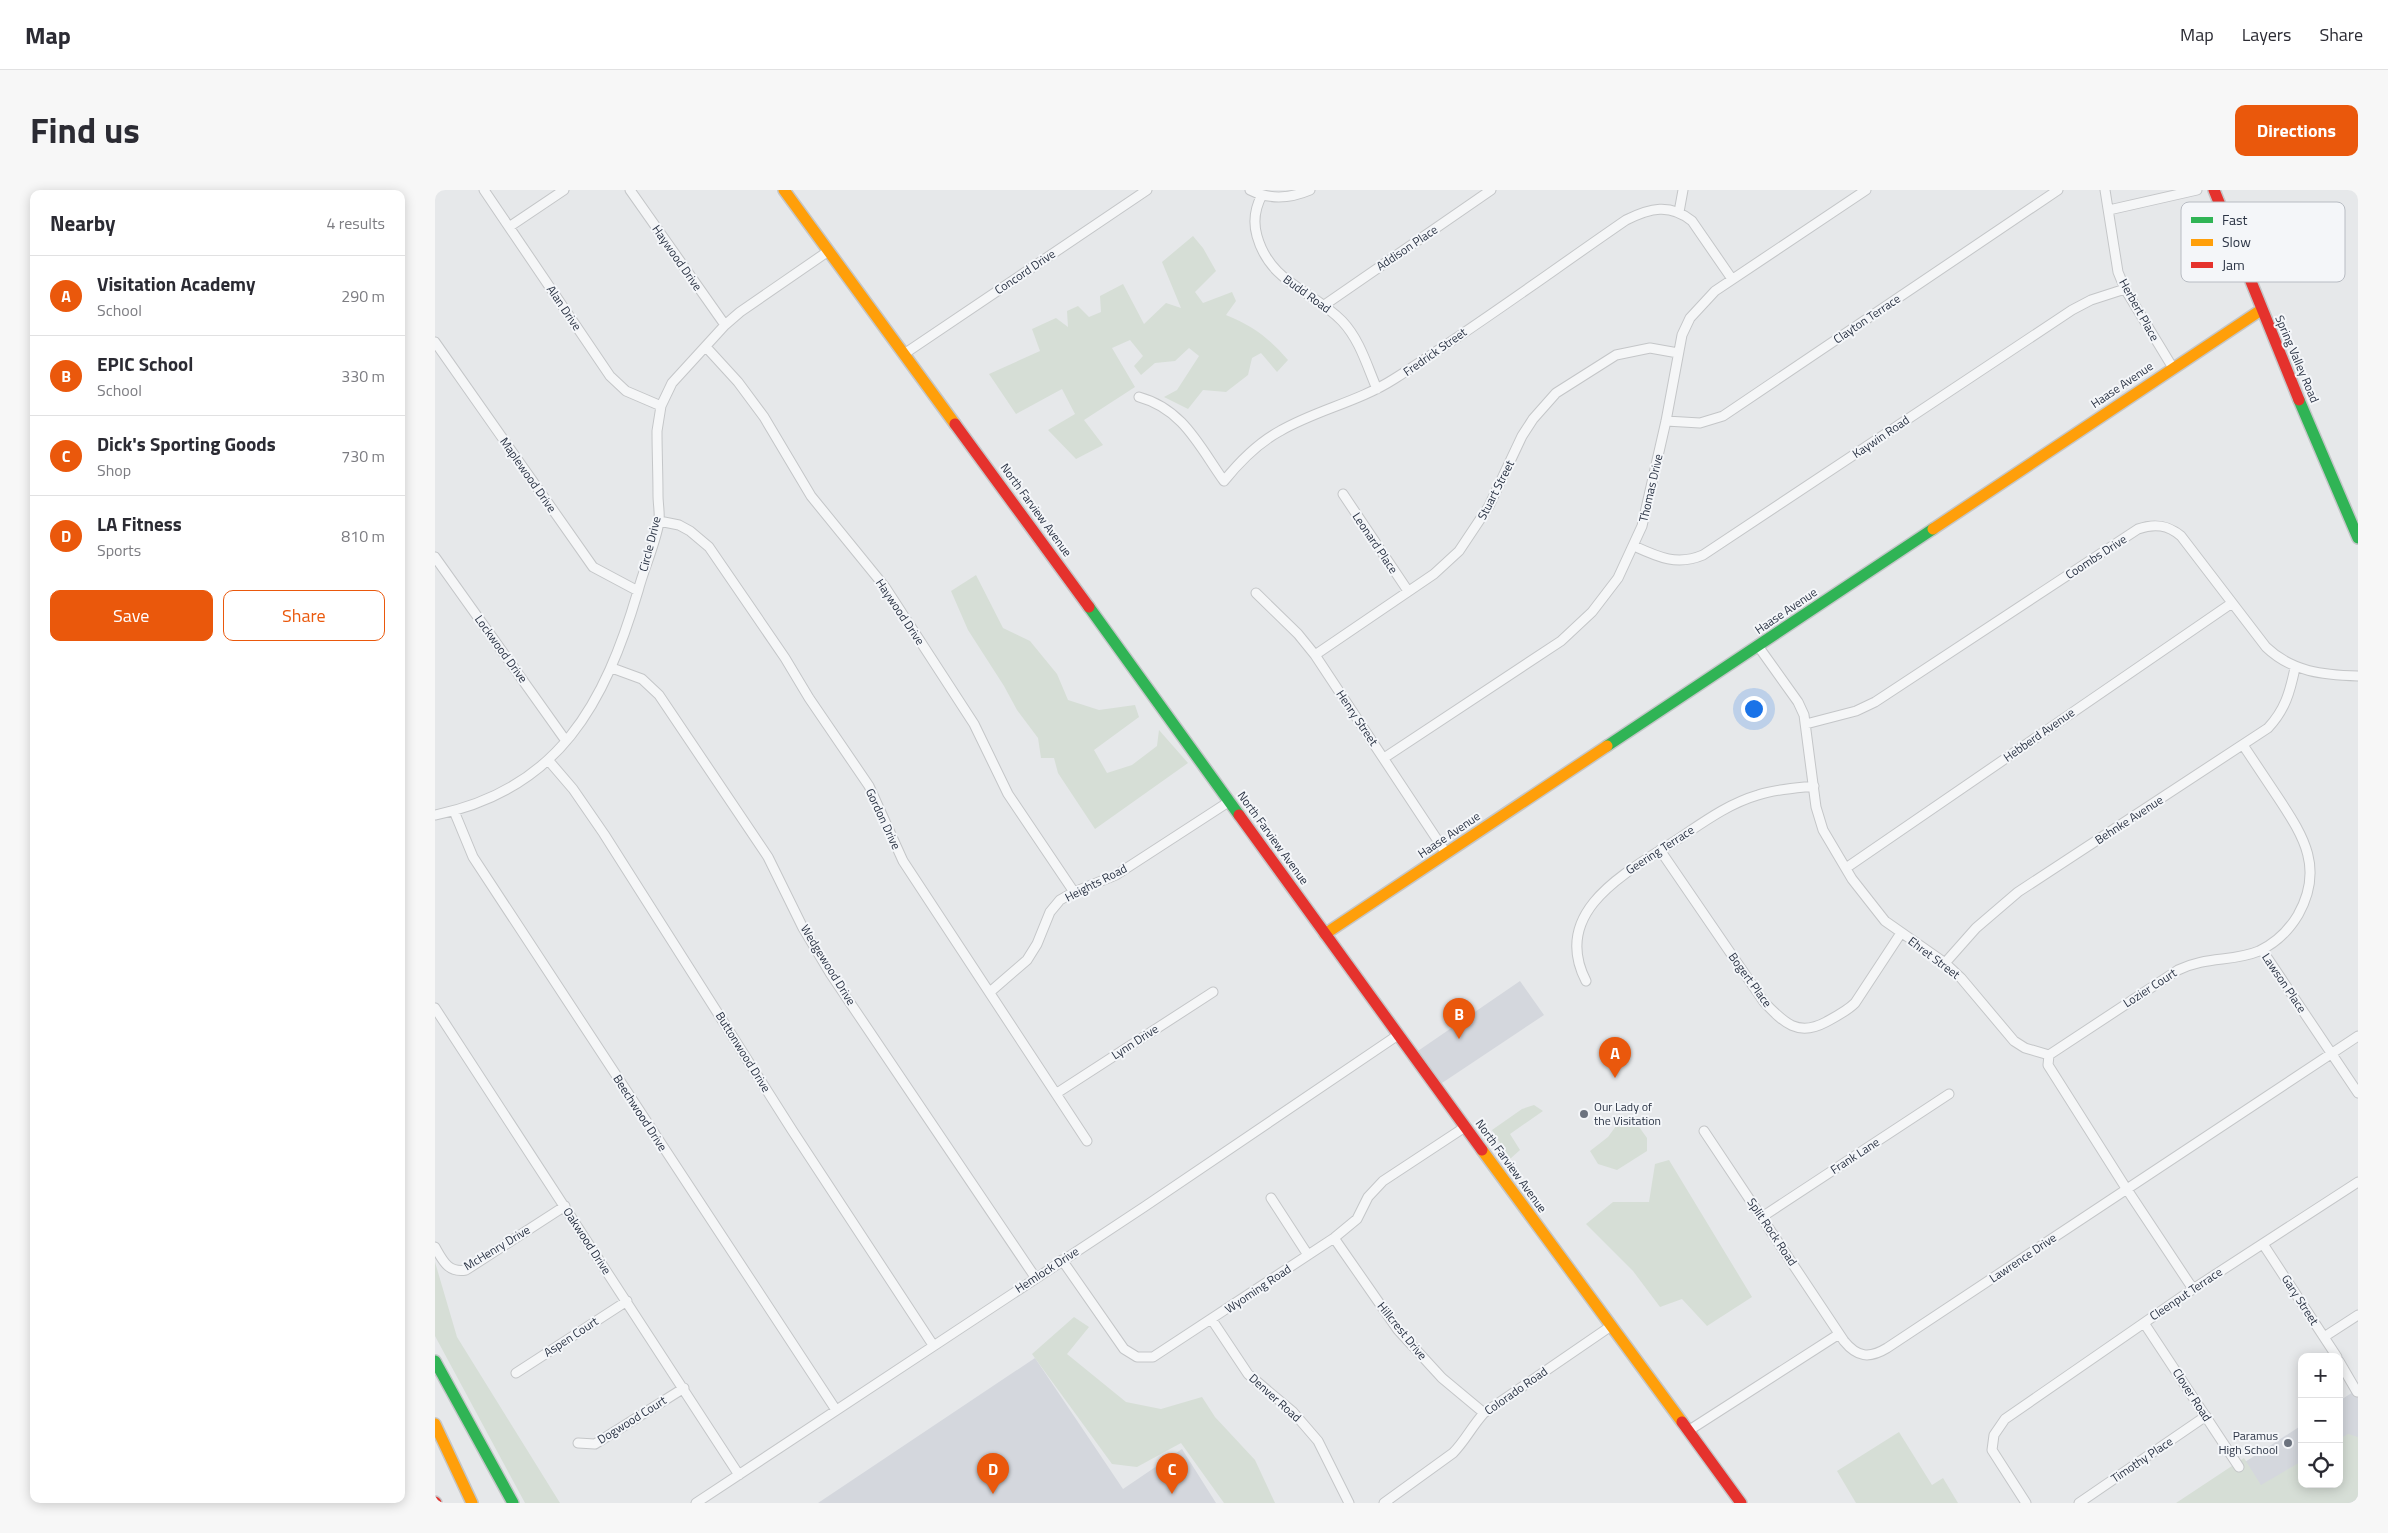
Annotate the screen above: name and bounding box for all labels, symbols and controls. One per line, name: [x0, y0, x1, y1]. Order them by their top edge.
text: Map: [25, 17, 71, 53]
text: Map: [2180, 21, 2214, 48]
text: Layers: [2242, 21, 2291, 48]
text: Share: [2319, 21, 2363, 48]
text: Find us: [30, 103, 140, 157]
button: Directions: [2235, 105, 2358, 156]
legend: [2181, 202, 2345, 282]
text: Nearby: [50, 207, 115, 239]
text: Fast: [2222, 209, 2247, 230]
text: 4 results: [326, 211, 385, 235]
street label: Addison Place: [1372, 220, 1441, 275]
street label: Haywood Drive: [648, 221, 707, 295]
text: Slow: [2222, 231, 2251, 252]
street label: Concord Drive: [990, 244, 1059, 299]
text: Jam: [2222, 254, 2245, 275]
text: Visitation Academy: [97, 269, 255, 298]
street label: Budd Road: [1279, 270, 1335, 317]
street label: Herbert Place: [2114, 275, 2164, 344]
street label: Alan Drive: [542, 281, 587, 334]
text: A: [61, 284, 71, 308]
text: 290 m: [341, 284, 385, 308]
street label: Clayton Terrace: [1829, 289, 1904, 348]
text: School: [97, 298, 142, 322]
street label: Spring Valley Road: [2270, 312, 2324, 406]
street label: Fredrick Street: [1399, 322, 1471, 381]
text: EPIC School: [97, 349, 193, 378]
street label: Haase Avenue: [2087, 357, 2157, 413]
text: B: [61, 364, 71, 388]
text: 330 m: [341, 364, 385, 388]
text: School: [97, 378, 142, 402]
street label: Kaywin Road: [1848, 410, 1913, 463]
text: Dick's Sporting Goods: [97, 429, 276, 458]
street label: Maplewood Drive: [495, 433, 561, 516]
text: C: [62, 444, 70, 468]
text: 730 m: [341, 444, 385, 468]
street label: Thomas Drive: [1633, 452, 1668, 524]
street label: Stuart Street: [1472, 456, 1519, 523]
text: Shop: [97, 458, 131, 482]
street label: North Farview Avenue: [996, 459, 1077, 560]
street label: Leonard Place: [1348, 508, 1403, 577]
text: LA Fitness: [97, 509, 182, 538]
street label: Circle Drive: [634, 514, 666, 573]
text: D: [61, 524, 71, 548]
text: 810 m: [341, 524, 385, 548]
street label: Coombs Drive: [2061, 530, 2130, 584]
text: Sports: [97, 538, 141, 562]
street label: Haywood Drive: [871, 575, 930, 649]
street label: Haase Avenue: [1751, 583, 1821, 639]
button: Save: [50, 590, 213, 641]
button: Share: [223, 590, 385, 641]
street label: Lockwood Drive: [470, 611, 533, 687]
street label: Henry Street: [1332, 686, 1384, 750]
your location: [1741, 696, 1767, 722]
street label: Hebberd Avenue: [1999, 703, 2078, 766]
street label: Gordon Drive: [861, 785, 906, 853]
street label: North Farview Avenue: [1233, 787, 1314, 888]
street label: Behnke Avenue: [2091, 790, 2167, 849]
street label: Haase Avenue: [1414, 807, 1484, 863]
street label: Geering Terrace: [1622, 820, 1698, 879]
street label: Heights Road: [1061, 859, 1130, 906]
street label: Wedgewood Drive: [796, 921, 861, 1009]
street label: Ehret Street: [1904, 932, 1965, 984]
street label: Bogert Place: [1724, 948, 1777, 1011]
street label: Lawson Place: [2257, 949, 2312, 1017]
street label: Lozier Court: [2119, 963, 2181, 1012]
pin: B: [1443, 998, 1475, 1039]
street label: Buttonwood Drive: [711, 1008, 776, 1096]
street label: Lynn Drive: [1107, 1019, 1162, 1064]
pin: A: [1599, 1037, 1631, 1078]
street label: Beechwood Drive: [608, 1071, 672, 1155]
place label: Our Lady of the Visitation: [1594, 1097, 1661, 1130]
marker: Our Lady of the Visitation: [1578, 1108, 1590, 1120]
street label: North Farview Avenue: [1471, 1115, 1552, 1216]
street label: Frank Lane: [1826, 1133, 1883, 1179]
street label: Split Rock Road: [1743, 1194, 1802, 1269]
street label: Oakwood Drive: [559, 1203, 616, 1278]
street label: McHenry Drive: [460, 1220, 534, 1275]
street label: Lawrence Drive: [1985, 1228, 2060, 1287]
street label: Hemlock Drive: [1011, 1242, 1083, 1297]
street label: Wyoming Road: [1221, 1259, 1295, 1318]
street label: Cleenput Terrace: [2145, 1262, 2226, 1325]
street label: Gary Street: [2277, 1271, 2324, 1329]
street label: Hillcrest Drive: [1373, 1297, 1432, 1364]
street label: Aspen Court: [540, 1311, 602, 1361]
map controls: [2298, 1353, 2343, 1488]
button: +: [2298, 1353, 2343, 1398]
street label: Colorado Road: [1480, 1362, 1551, 1419]
street label: Clover Road: [2168, 1364, 2217, 1425]
street label: Denver Road: [1245, 1369, 1306, 1426]
street label: Dogwood Court: [593, 1390, 671, 1448]
button: −: [2298, 1398, 2343, 1443]
place label: Paramus High School: [2218, 1426, 2278, 1459]
street label: Timothy Place: [2107, 1432, 2177, 1487]
marker: Paramus High School: [2282, 1437, 2294, 1449]
button: locate: [2298, 1443, 2343, 1488]
pin: D: [977, 1453, 1009, 1494]
pin: C: [1156, 1453, 1188, 1494]

